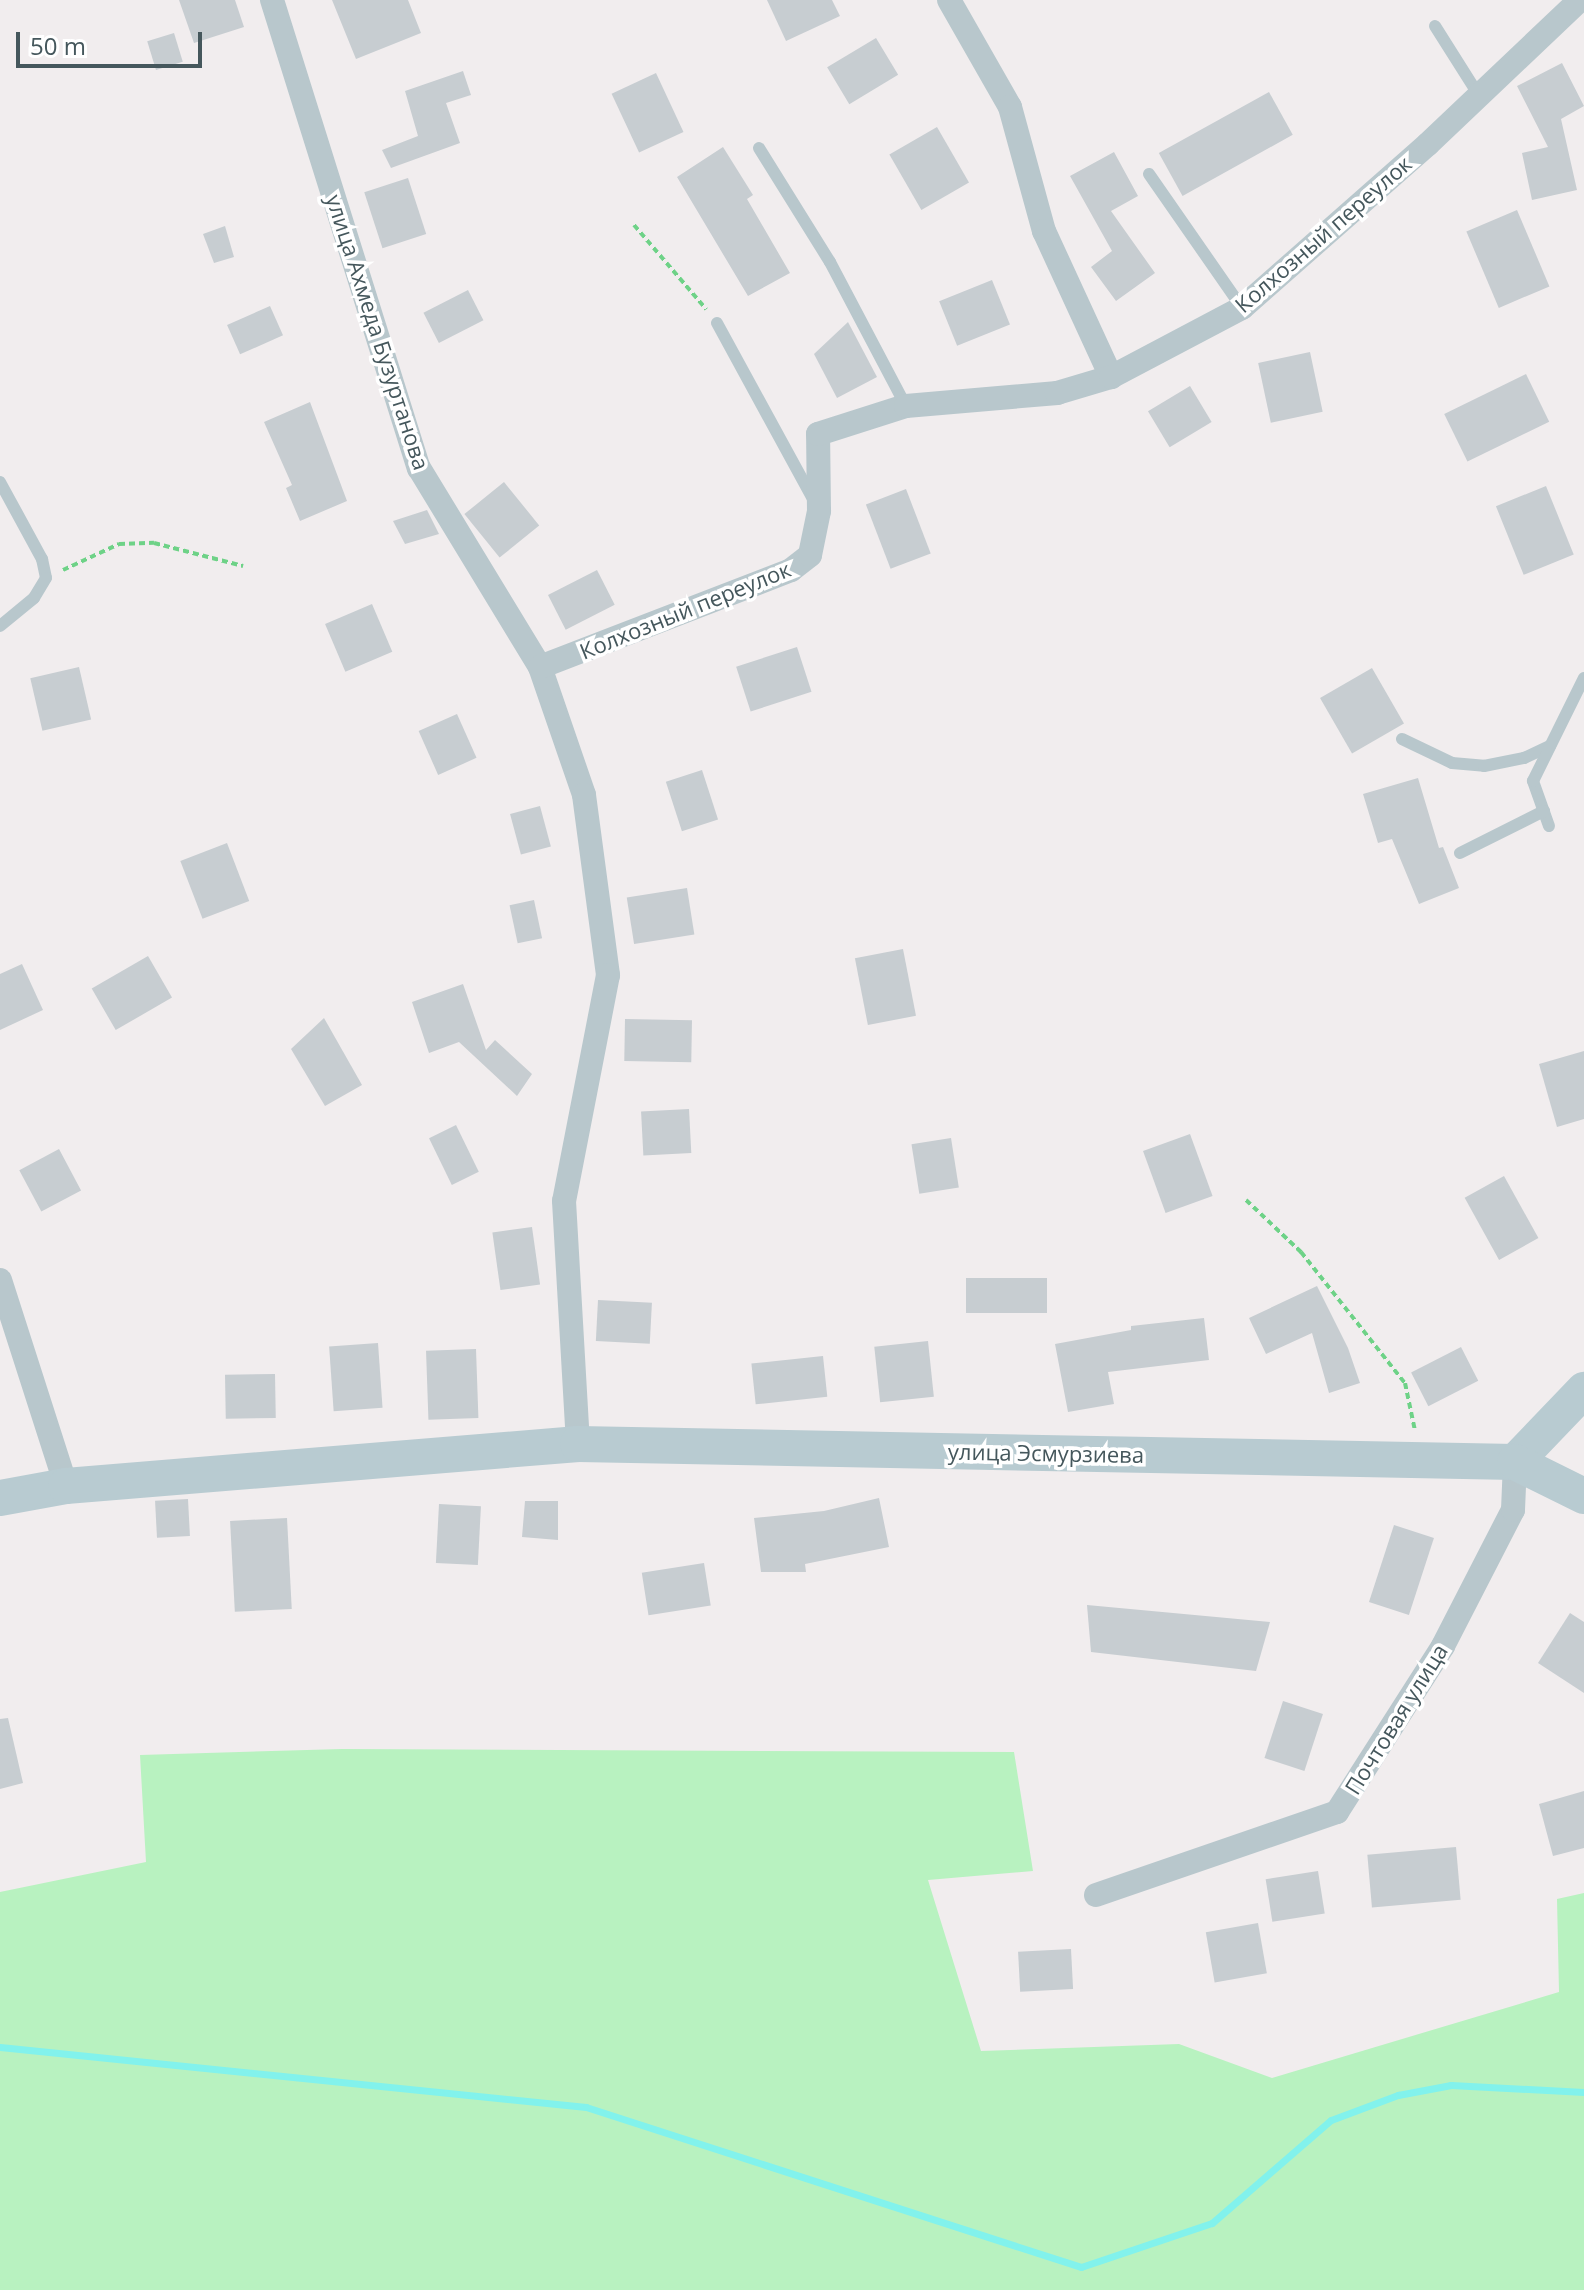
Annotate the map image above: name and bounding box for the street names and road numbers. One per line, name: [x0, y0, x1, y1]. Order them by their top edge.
street label: Колхозный переулок: [1229, 150, 1417, 318]
street label: улица Ахмеда Бузуртанова: [321, 191, 435, 473]
street label: Колхозный переулок: [576, 556, 794, 664]
street label: улица Эсмурзиева: [948, 1438, 1144, 1468]
street label: Почтовая улица: [1339, 1639, 1453, 1799]

